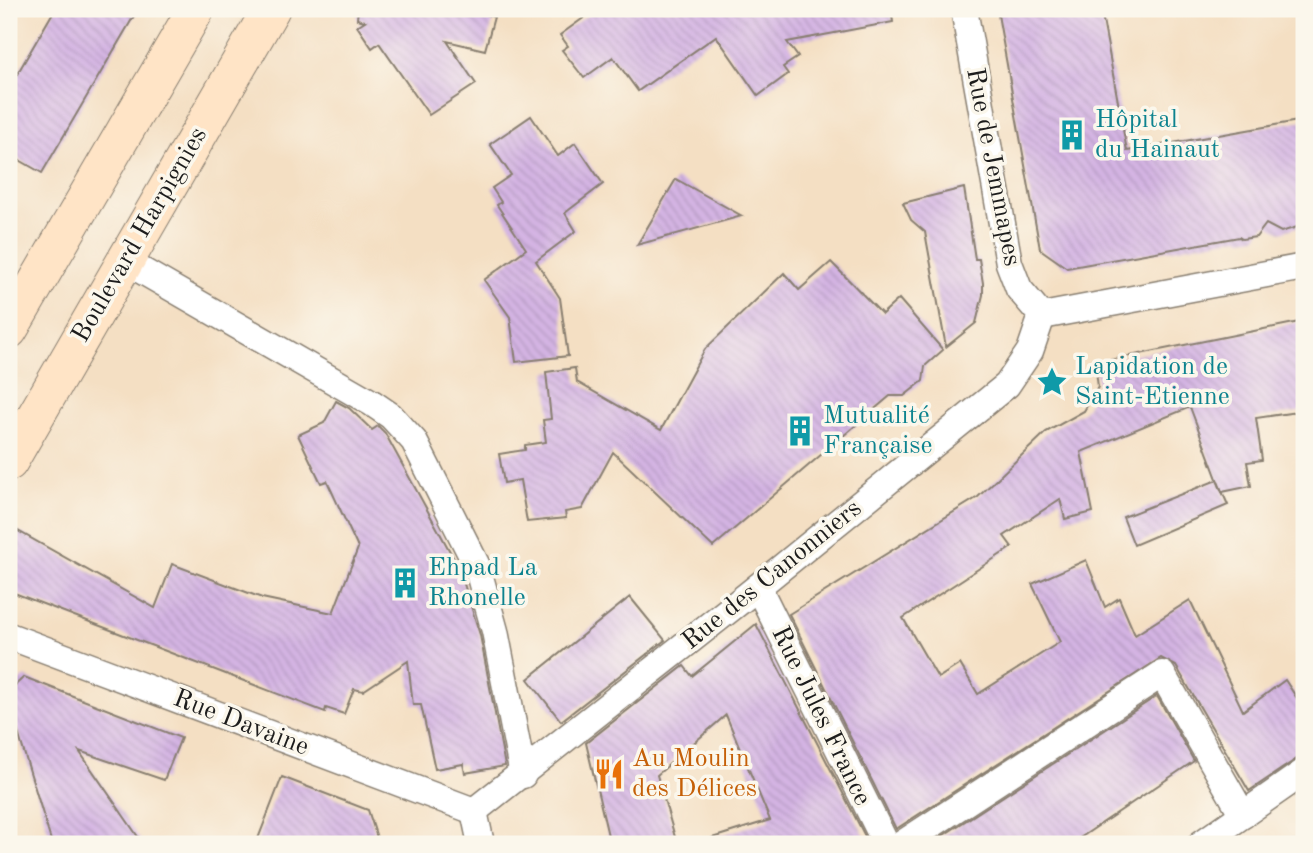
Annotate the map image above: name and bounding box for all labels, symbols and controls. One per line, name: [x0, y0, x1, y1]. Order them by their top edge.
street label: Rue de Jemmapes: [961, 66, 1025, 268]
place label: Hôpital du Hainaut: [1095, 107, 1220, 163]
building icon: Hôpital du Hainaut: [1055, 118, 1089, 152]
street label: Boulevard Harpignies: [68, 123, 212, 347]
place label: Lapidation de Saint-Etienne: [1075, 354, 1230, 410]
place icon: Lapidation de Saint-Etienne: [1035, 365, 1069, 399]
place label: Mutualité Française: [823, 403, 933, 459]
building icon: Mutualité Française: [783, 414, 817, 448]
street label: Rue des Canonniers: [678, 495, 866, 655]
place label: Ehpad La Rhonelle: [428, 555, 538, 611]
building icon: Ehpad La Rhonelle: [388, 566, 422, 600]
street label: Rue Jules France: [766, 622, 876, 810]
street label: Rue Davaine: [170, 685, 312, 761]
place label: Au Moulin des Délices: [632, 746, 757, 802]
restaurant icon: Au Moulin des Délices: [592, 757, 626, 791]

